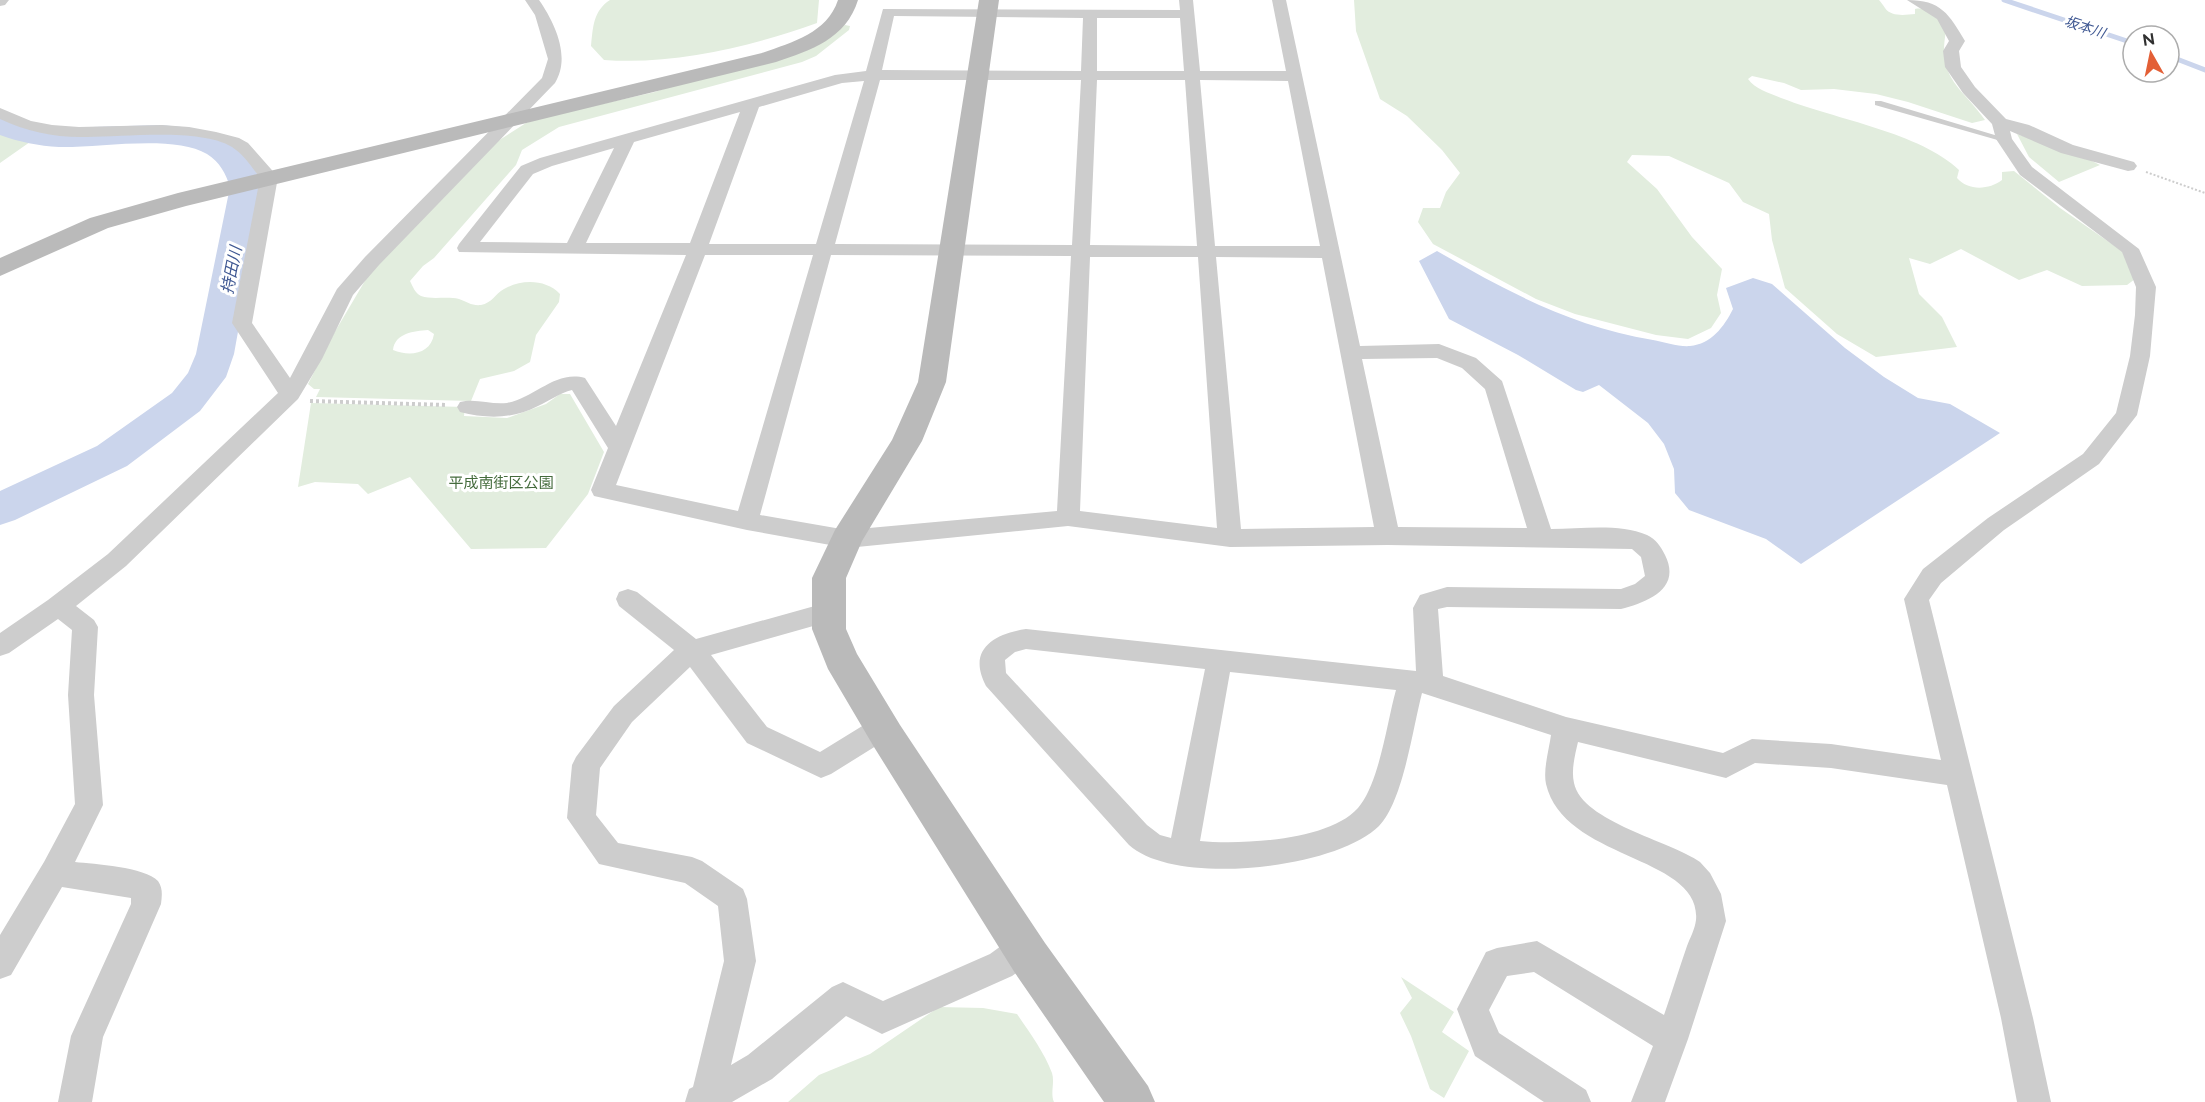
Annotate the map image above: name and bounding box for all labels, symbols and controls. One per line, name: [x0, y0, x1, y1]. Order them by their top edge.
water label: 坂本川: [2063, 13, 2109, 42]
north arrow: [2121, 24, 2181, 84]
text: N: [2141, 29, 2156, 50]
water label: 持田川: [218, 243, 246, 295]
park label: 平成南街区公園: [448, 474, 554, 492]

